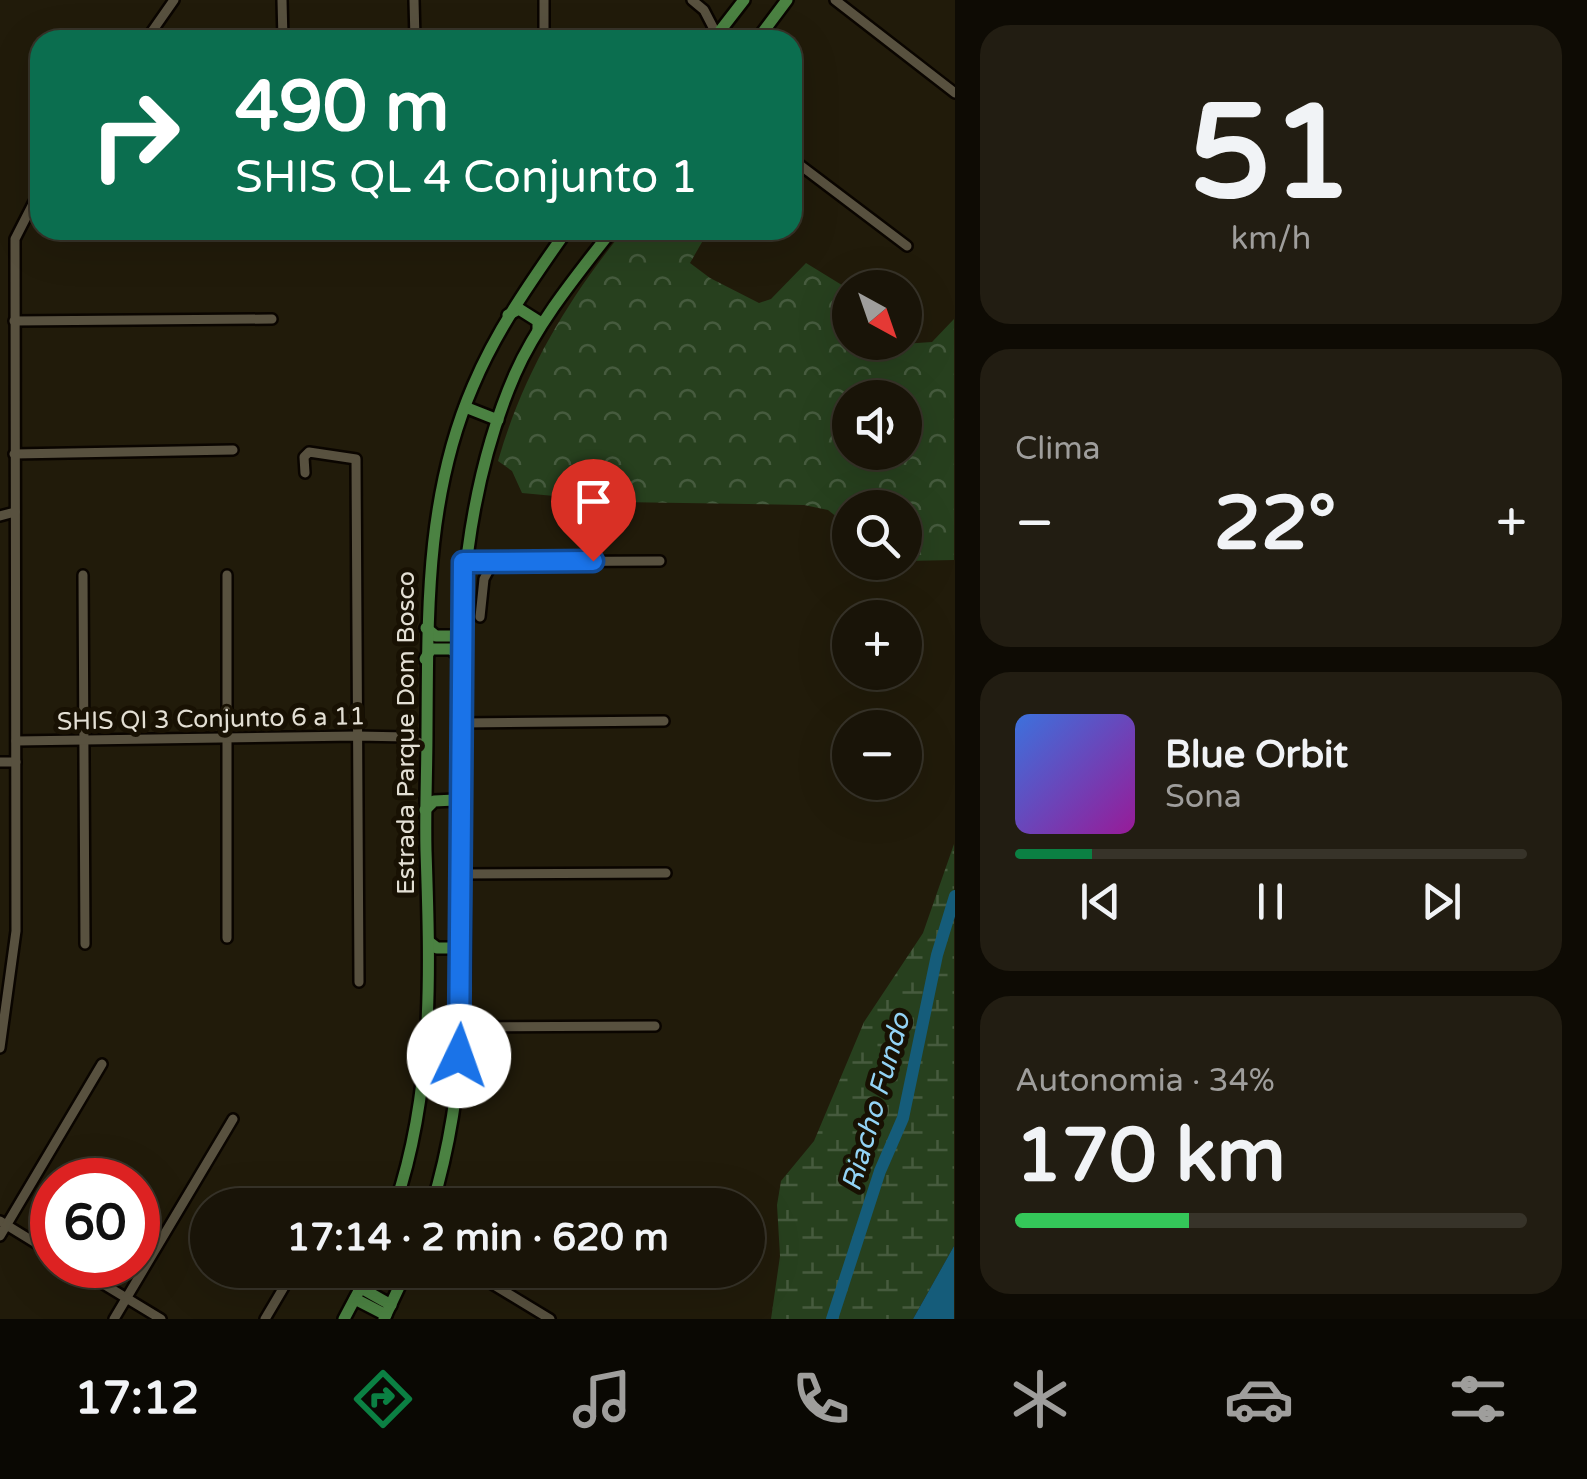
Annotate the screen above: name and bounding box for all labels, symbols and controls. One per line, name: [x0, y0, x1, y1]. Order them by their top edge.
text: 490 m: [235, 66, 449, 150]
icon: right: [70, 70, 200, 200]
text: 51: [1189, 77, 1353, 233]
text: SHIS QL 4 Conjunto 1: [235, 151, 698, 205]
text: km/h: [1231, 220, 1311, 258]
north arrow: [832, 270, 922, 360]
map controls: [832, 270, 922, 800]
button: sound: [832, 380, 922, 470]
text: Clima: [1015, 430, 1101, 468]
pin: [551, 459, 636, 562]
icon: arrive: [566, 474, 621, 529]
text: 22°: [1214, 479, 1336, 569]
button: search: [832, 490, 922, 580]
text: −: [1015, 491, 1054, 557]
text: +: [1496, 491, 1527, 557]
street label: Estrada Parque Dom Bosco: [391, 571, 421, 895]
button: +: [832, 600, 922, 690]
street label: SHIS QI 3 Conjunto 6 a 11: [56, 701, 366, 737]
button: −: [832, 710, 922, 800]
text: Blue Orbit: [1165, 732, 1348, 778]
text: Sona: [1165, 778, 1242, 816]
icon: previous: [1073, 874, 1128, 929]
icon: pause: [1243, 874, 1298, 929]
icon: next: [1414, 874, 1469, 929]
position arrow: [407, 1004, 511, 1108]
water label: Riacho Fundo: [834, 1007, 918, 1195]
text: Autonomia · 34%: [1015, 1062, 1275, 1100]
text: 170 km: [1015, 1111, 1286, 1201]
speed limit sign: 60: [30, 1158, 160, 1288]
text: 17:14 · 2 min · 620 m: [286, 1215, 669, 1261]
icon: directions: [348, 1364, 418, 1434]
icon: music: [567, 1364, 637, 1434]
icon: phone: [786, 1364, 856, 1434]
icon: climate: [1005, 1364, 1075, 1434]
icon: car: [1224, 1364, 1294, 1434]
icon: filters: [1443, 1364, 1513, 1434]
text: 17:12: [74, 1372, 199, 1426]

